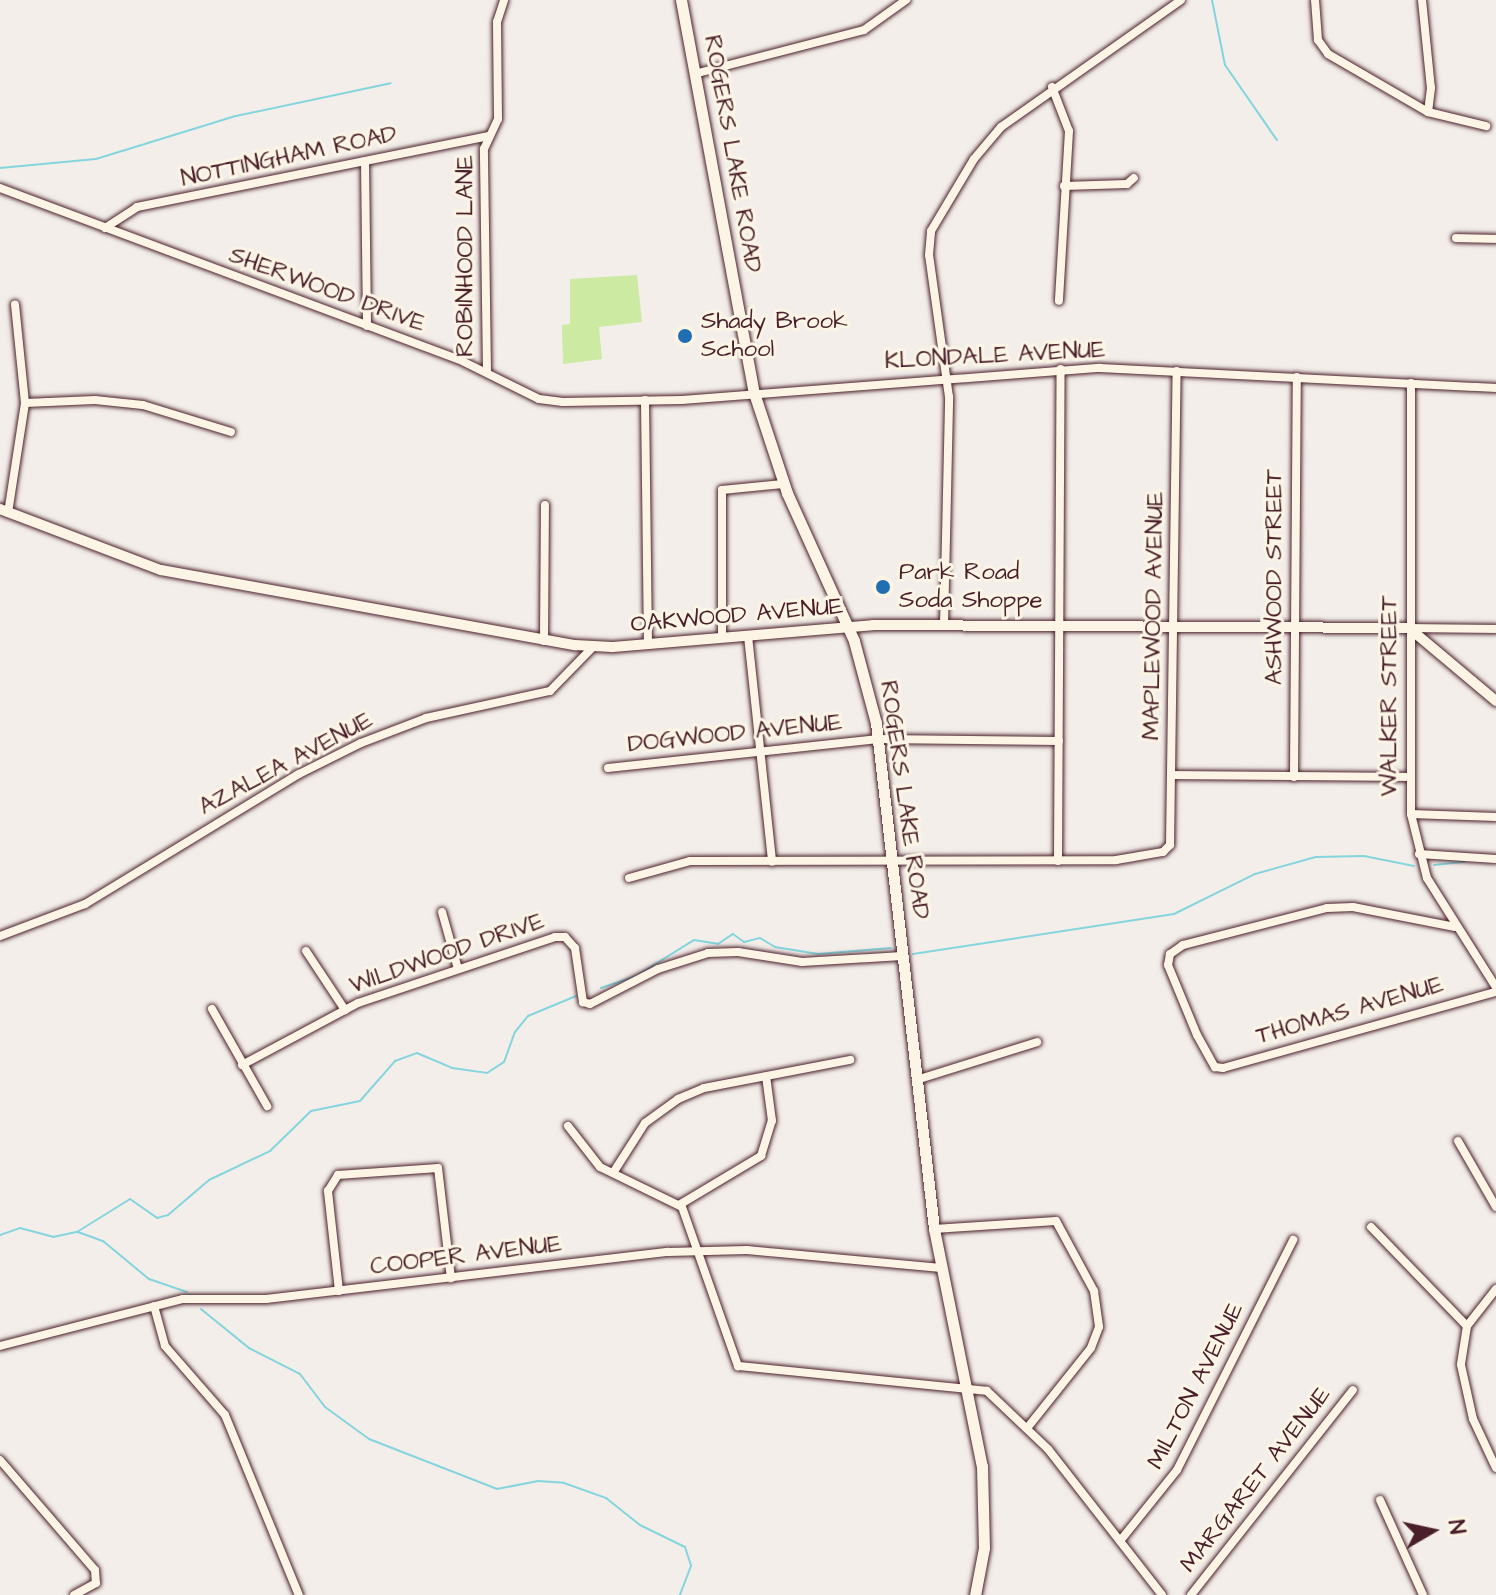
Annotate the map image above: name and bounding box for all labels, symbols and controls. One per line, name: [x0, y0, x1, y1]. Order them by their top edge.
street label: ROGERS LAKE ROAD: [697, 33, 767, 275]
street label: NOTTINGHAM ROAD: [178, 120, 400, 194]
street label: ROBINHOOD LANE: [452, 155, 480, 357]
street label: SHERWOOD DRIVE: [225, 241, 429, 339]
place label: Shady Brook School: [701, 308, 848, 364]
marker: Shady Brook School: [676, 327, 694, 345]
street label: KLONDALE AVENUE: [884, 336, 1106, 376]
street label: ASHWOOD STREET: [1261, 469, 1289, 685]
street label: MAPLEWOOD AVENUE: [1137, 491, 1171, 741]
place label: Park Road Soda Shoppe: [899, 559, 1043, 615]
marker: Park Road Soda Shoppe: [874, 578, 892, 596]
street label: OAKWOOD AVENUE: [630, 592, 844, 640]
street label: WALKER STREET: [1376, 596, 1404, 796]
street label: ROGERS LAKE ROAD: [873, 679, 935, 921]
street label: AZALEA AVENUE: [194, 706, 378, 822]
street label: DOGWOOD AVENUE: [626, 708, 844, 760]
street label: WILDWOOD DRIVE: [346, 907, 548, 1001]
street label: THOMAS AVENUE: [1253, 971, 1447, 1051]
street label: COOPER AVENUE: [369, 1230, 563, 1282]
street label: MILTON AVENUE: [1142, 1298, 1250, 1474]
street label: MARGARET AVENUE: [1175, 1381, 1337, 1579]
north arrow: [1392, 1491, 1472, 1571]
text: N: [1440, 1518, 1473, 1536]

